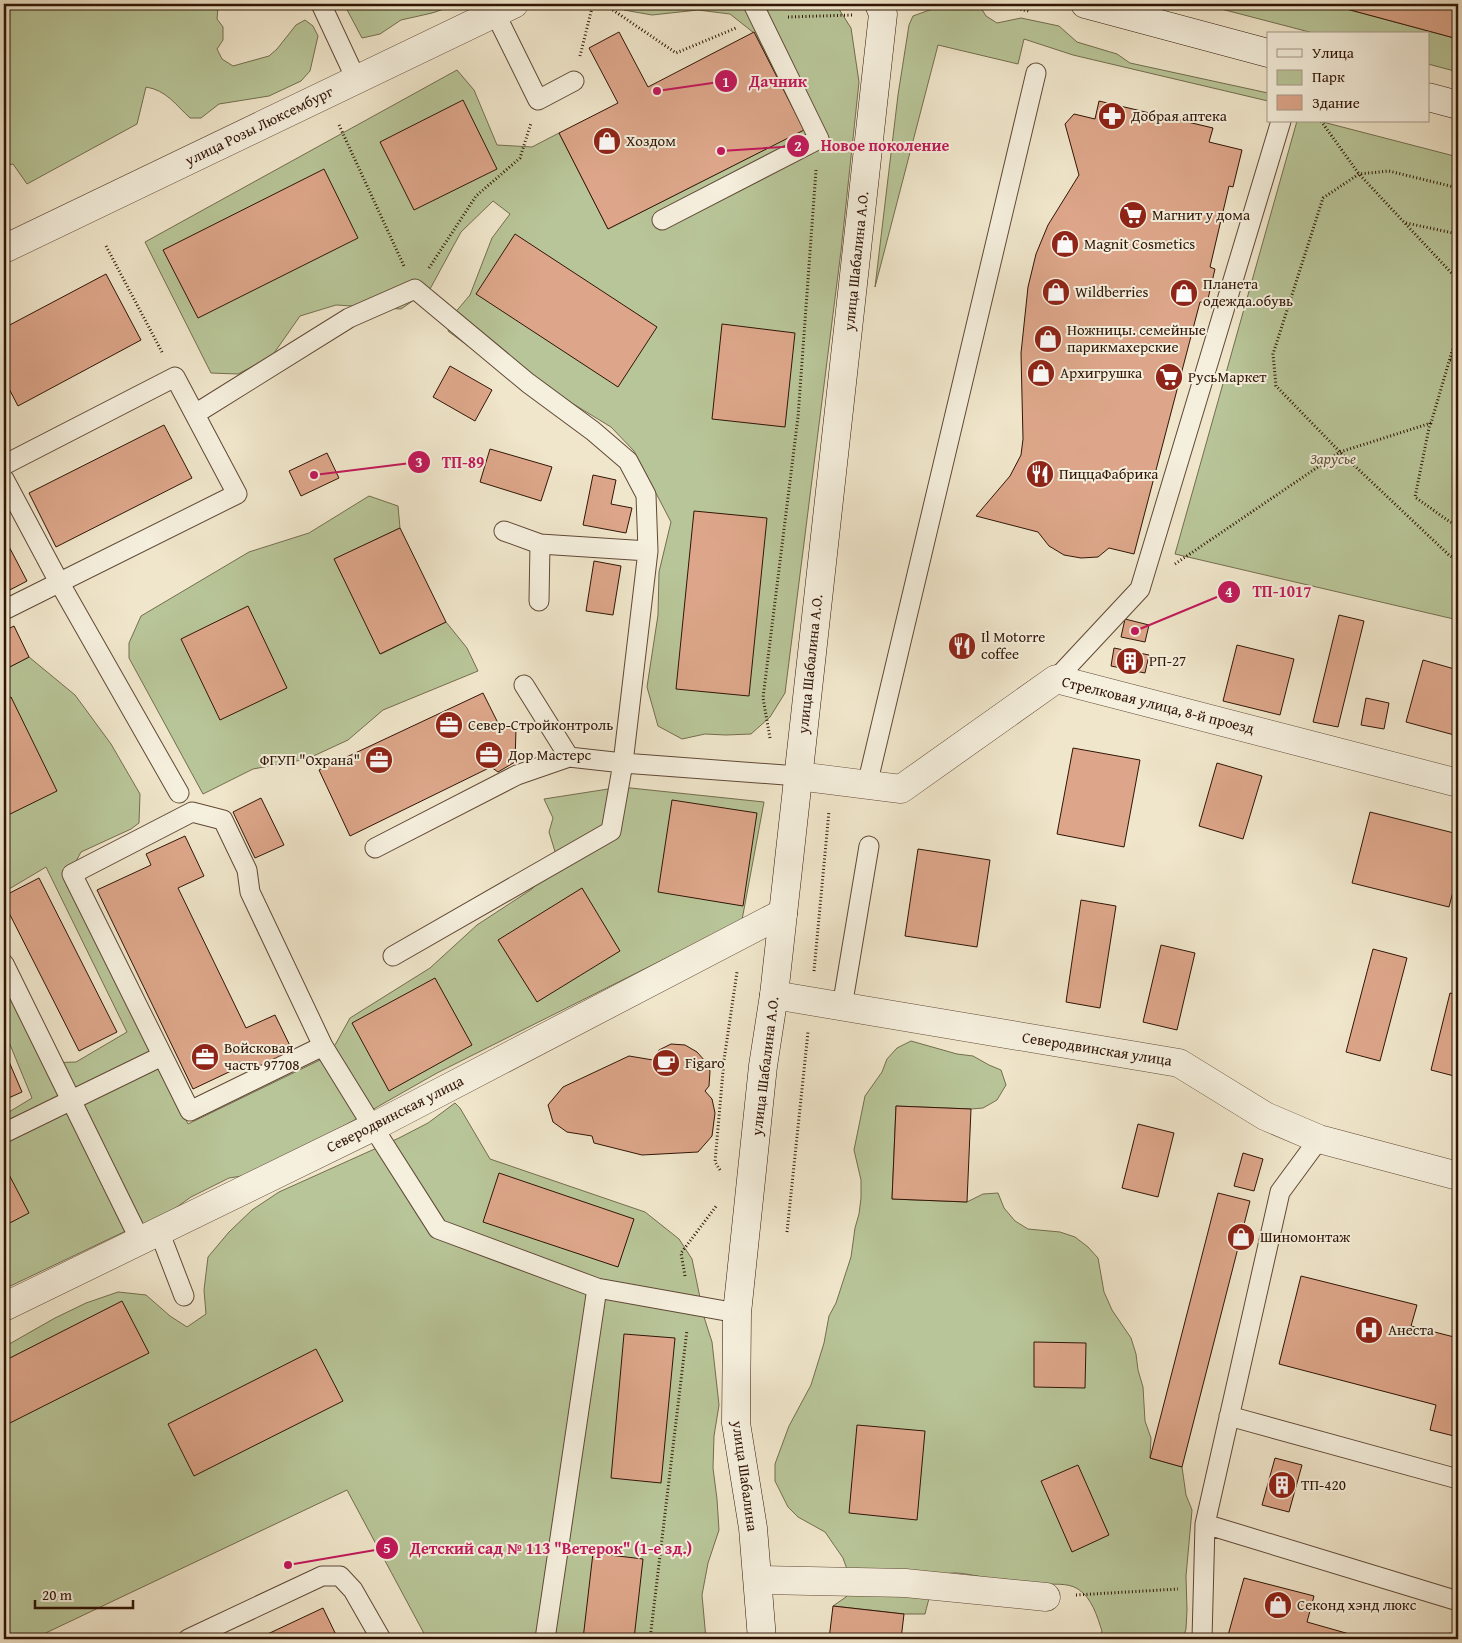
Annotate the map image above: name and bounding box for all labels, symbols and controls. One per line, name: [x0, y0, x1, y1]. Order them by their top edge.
legend: [1267, 32, 1430, 122]
text: Улица: [1312, 42, 1355, 63]
callout: Дачник: [714, 66, 817, 97]
text: Парк: [1312, 66, 1345, 87]
text: Дачник: [748, 69, 808, 93]
text: 1: [722, 71, 730, 92]
street label: улица Розы Люксембург: [180, 80, 337, 171]
text: Здание: [1312, 92, 1360, 113]
pharmacy icon: Добрая аптека: [1097, 101, 1127, 131]
place label: Добрая аптека: [1130, 105, 1228, 126]
shop icon: Хоздом: [592, 126, 622, 156]
place label: Хоздом: [626, 130, 676, 151]
callout: Новое поколение: [786, 130, 959, 161]
text: Новое поколение: [821, 133, 949, 157]
text: 2: [794, 135, 802, 156]
street label: улица Шабалина А.О.: [838, 190, 873, 333]
supermarket icon: Магнит у дома: [1118, 200, 1148, 230]
place label: Магнит у дома: [1152, 204, 1251, 225]
shop icon: Magnit Cosmetics: [1050, 229, 1080, 259]
place label: Magnit Cosmetics: [1084, 233, 1195, 254]
place label: Планета одежда.обувь: [1203, 273, 1293, 311]
shop icon: Wildberries: [1041, 277, 1071, 307]
shop icon: Планета одежда.обувь: [1169, 278, 1199, 308]
place label: Wildberries: [1075, 281, 1149, 302]
place label: Ножницы. семейные парикмахерские: [1067, 319, 1206, 357]
shop icon: Ножницы. семейные парикмахерские: [1033, 324, 1063, 354]
shop icon: Архигрушка: [1026, 358, 1056, 388]
place label: Архигрушка: [1060, 362, 1143, 383]
supermarket icon: РусьМаркет: [1154, 362, 1184, 392]
place label: РусьМаркет: [1188, 366, 1267, 387]
callout: ТП-89: [406, 447, 494, 478]
park label: Зарусье: [1310, 448, 1356, 469]
text: ТП-89: [442, 450, 484, 474]
text: 3: [415, 451, 423, 472]
restaurant icon: ПиццаФабрика: [1025, 459, 1055, 489]
place label: ПиццаФабрика: [1059, 463, 1159, 484]
callout: ТП-1017: [1217, 576, 1321, 607]
text: ТП-1017: [1252, 579, 1312, 603]
text: 4: [1225, 581, 1233, 602]
street label: улица Шабалина А.О.: [792, 593, 827, 736]
place label: Il Motorre coffee: [981, 626, 1045, 664]
restaurant icon: Il Motorre coffee: [947, 631, 977, 661]
building icon: РП-27: [1115, 646, 1145, 676]
place label: РП-27: [1149, 650, 1186, 671]
street label: Стрелковая улица, 8-й проезд: [1060, 670, 1257, 739]
office icon: Север-Стройконтроль: [434, 710, 464, 740]
place label: Север-Стройконтроль: [468, 714, 613, 735]
office icon: Дор Мастерс: [474, 740, 504, 770]
place label: Дор Мастерс: [507, 744, 592, 765]
office icon: ФГУП "Охрана": [364, 745, 394, 775]
place label: ФГУП "Охрана": [260, 749, 360, 770]
street label: улица Шабалина А.О.: [745, 995, 783, 1138]
street label: Северодвинская улица: [1021, 1026, 1174, 1071]
place label: Войсковая часть 97708: [224, 1037, 300, 1075]
office icon: Войсковая часть 97708: [190, 1042, 220, 1072]
cafe icon: Figaro: [651, 1048, 681, 1078]
place label: Figaro: [685, 1052, 725, 1073]
street label: Северодвинская улица: [323, 1069, 468, 1157]
shop icon: Шиномонтаж: [1226, 1222, 1256, 1252]
place label: Шиномонтаж: [1260, 1226, 1350, 1247]
hospital icon: Анеста: [1354, 1315, 1384, 1345]
place label: Анеста: [1388, 1319, 1435, 1340]
street label: улица Шабалина: [727, 1418, 764, 1533]
building icon: ТП-420: [1267, 1470, 1297, 1500]
place label: ТП-420: [1301, 1474, 1346, 1495]
callout: Детский сад № 113 "Ветерок" (1-е зд.): [374, 1533, 702, 1564]
text: Детский сад № 113 "Ветерок" (1-е зд.): [409, 1536, 692, 1560]
text: 5: [383, 1537, 391, 1558]
scale bar: [35, 1578, 132, 1610]
text: 20 m: [42, 1584, 73, 1605]
shop icon: Секонд хэнд люкс: [1263, 1590, 1293, 1620]
place label: Секонд хэнд люкс: [1297, 1594, 1417, 1615]

